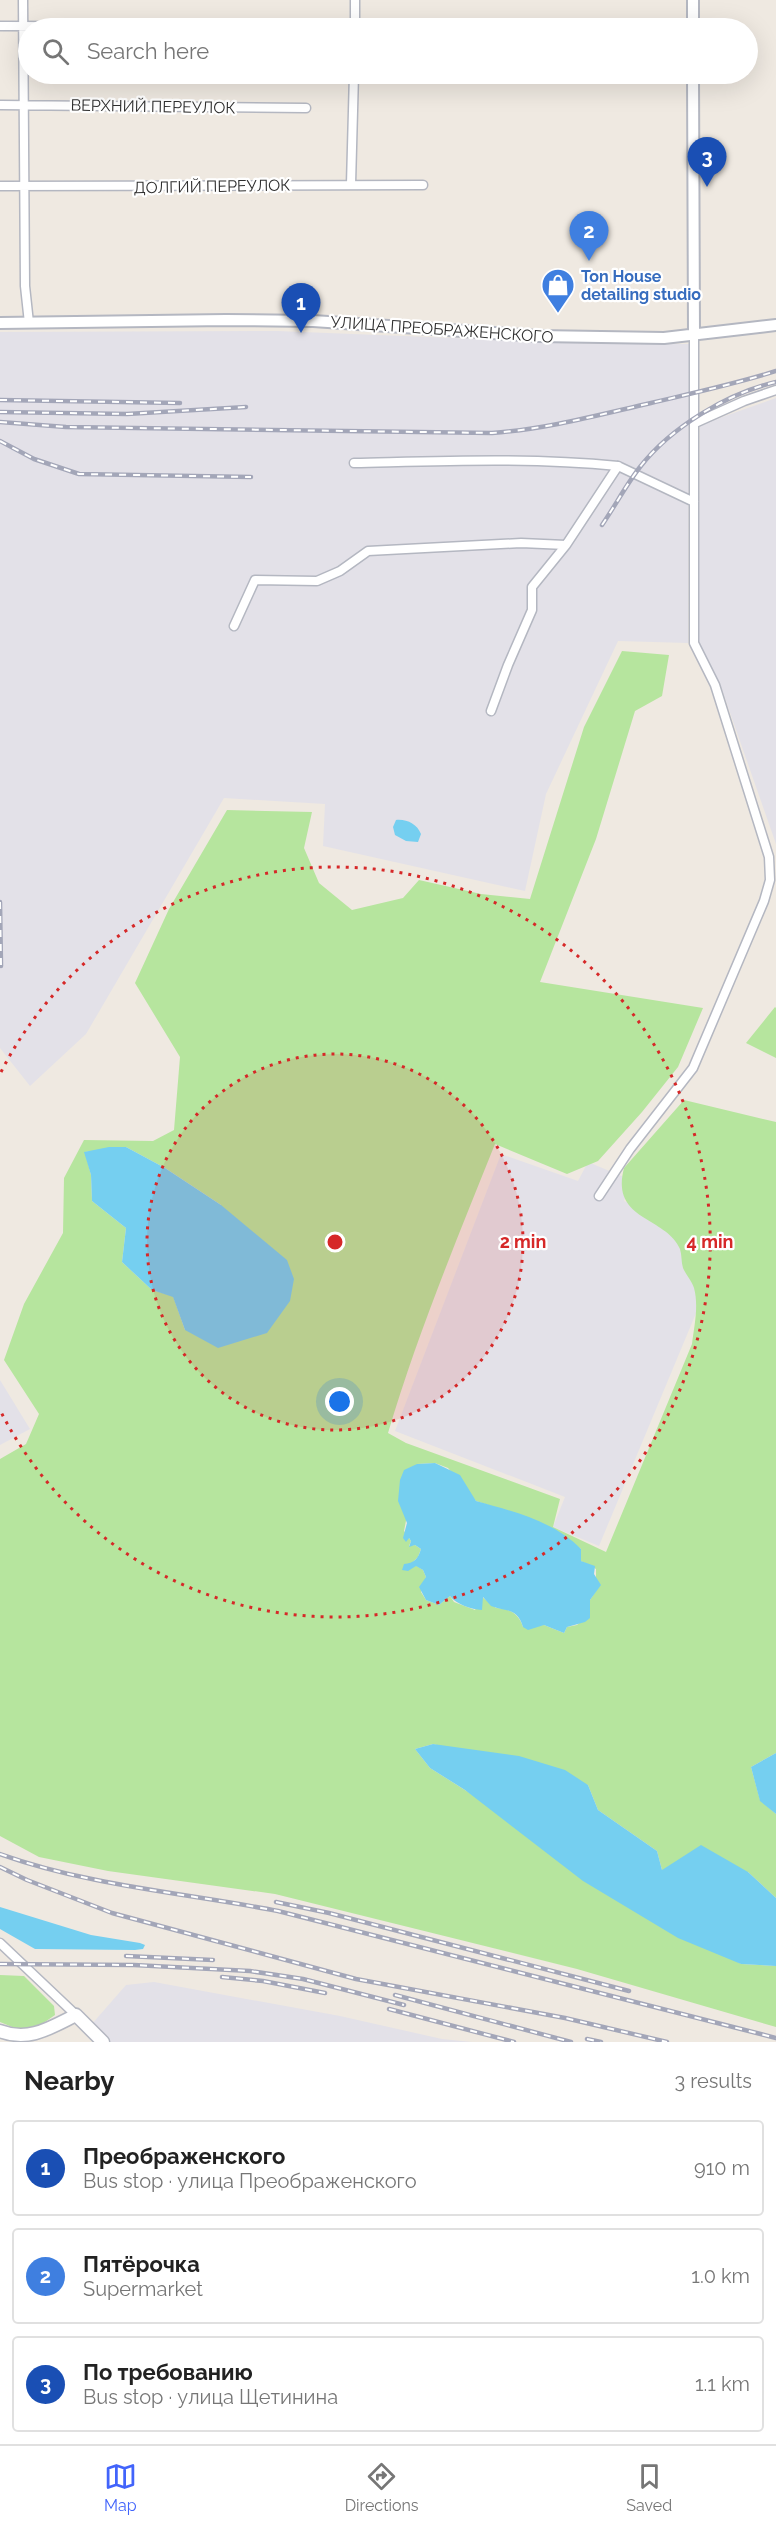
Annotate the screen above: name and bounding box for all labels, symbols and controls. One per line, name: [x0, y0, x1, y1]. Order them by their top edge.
search box: [18, 18, 758, 84]
icon: search: [39, 35, 72, 68]
text: Search here: [87, 38, 209, 64]
street label: ВЕРХНИЙ ПЕРЕУЛОК: [70, 96, 236, 117]
pin: 3: [688, 138, 726, 187]
street label: ДОЛГИЙ ПЕРЕУЛОК: [133, 176, 291, 197]
pin: 2: [570, 212, 608, 261]
shop icon: Ton House detailing studio: [540, 267, 576, 314]
place label: Ton House detailing studio: [581, 267, 701, 304]
pin: 1: [282, 284, 320, 333]
street label: УЛИЦА ПРЕОБРАЖЕНСКОГО: [330, 312, 554, 347]
text: 2 min: [500, 1231, 546, 1252]
text: 4 min: [687, 1231, 733, 1252]
centre of rings: [325, 1232, 345, 1252]
your location: [325, 1387, 354, 1416]
text: Nearby: [24, 2066, 114, 2096]
text: 3 results: [674, 2069, 752, 2093]
text: Преображенского: [83, 2143, 285, 2169]
text: 1: [41, 2156, 50, 2180]
text: 910 m: [694, 2156, 750, 2180]
text: Bus stop · улица Преображенского: [83, 2169, 417, 2193]
text: Пятёрочка: [83, 2251, 200, 2277]
text: 2: [40, 2264, 51, 2288]
text: 1.0 km: [691, 2264, 750, 2288]
text: Supermarket: [83, 2277, 203, 2301]
text: По требованию: [83, 2359, 253, 2385]
text: 3: [40, 2372, 51, 2396]
text: 1.1 km: [695, 2372, 750, 2396]
text: Bus stop · улица Щетинина: [83, 2385, 338, 2409]
tab: Map: [104, 2460, 137, 2515]
tab: Directions: [345, 2460, 419, 2515]
tab: Saved: [626, 2460, 672, 2515]

